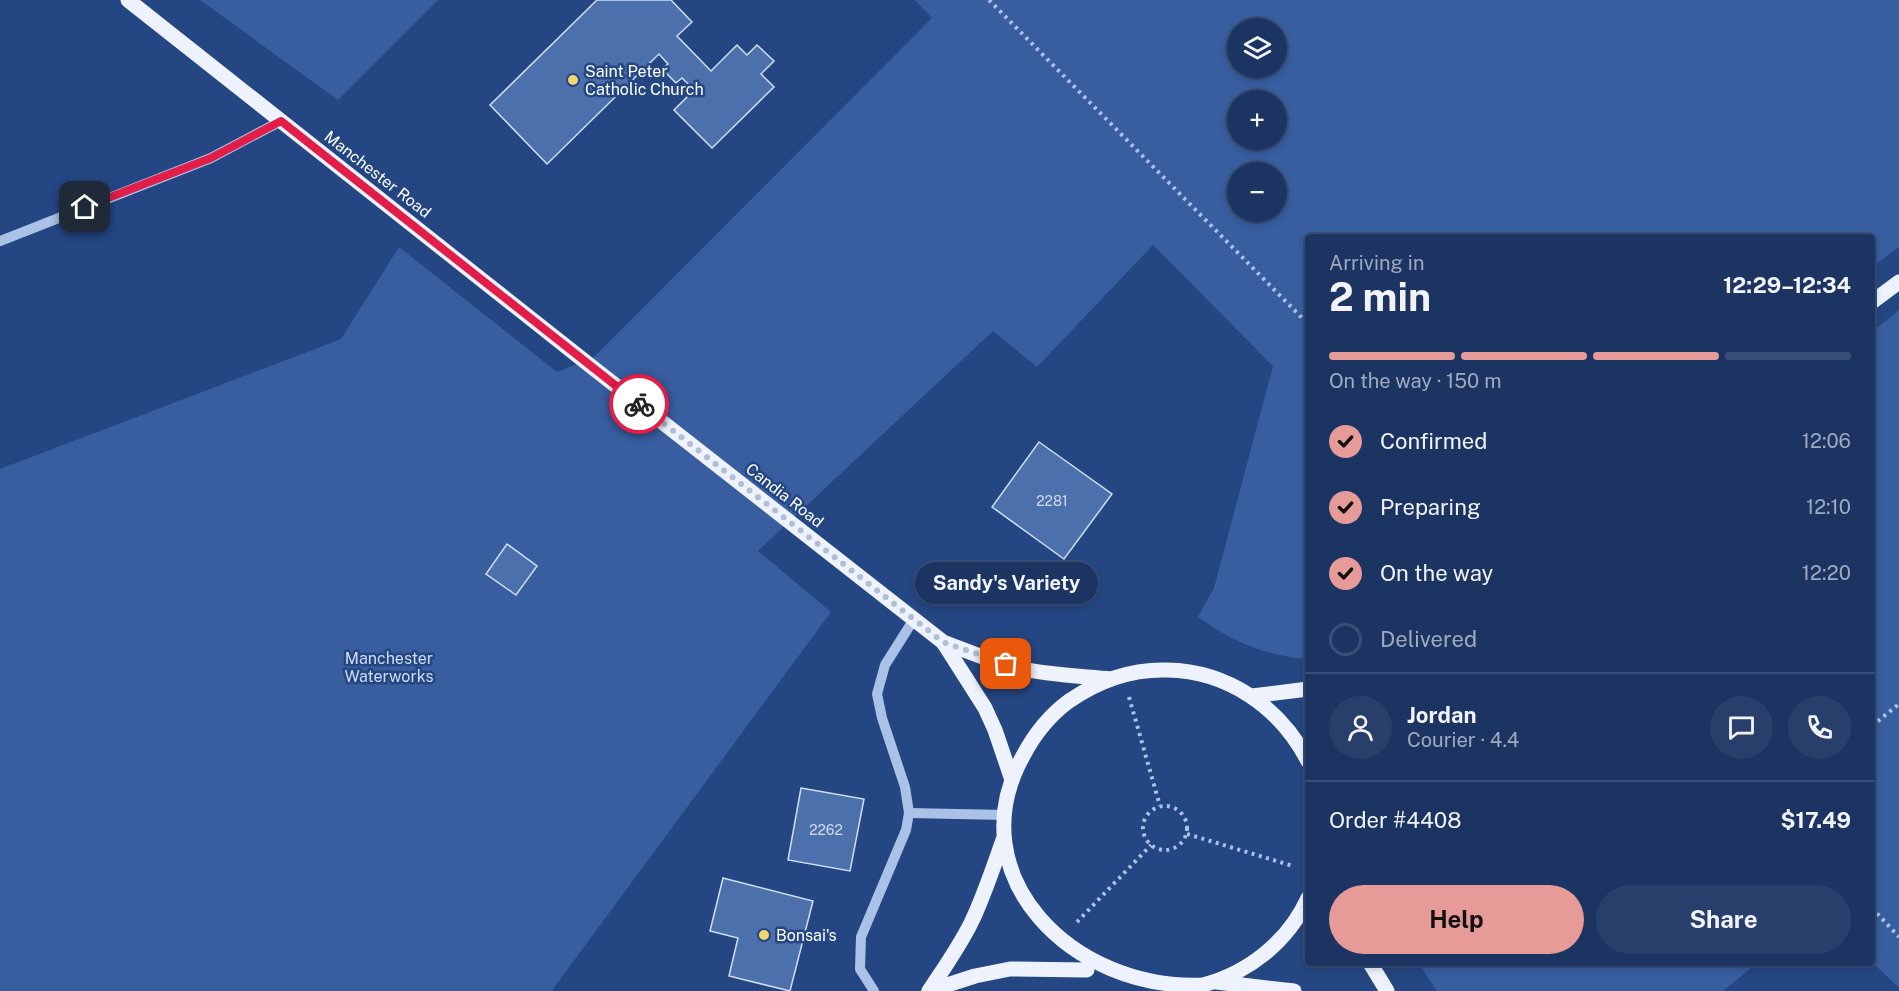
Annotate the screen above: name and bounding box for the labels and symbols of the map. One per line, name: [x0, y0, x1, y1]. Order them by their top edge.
place label: Saint Peter Catholic Church: [585, 62, 704, 99]
marker: Saint Peter Catholic Church: [566, 73, 580, 87]
street label: Manchester Road: [321, 127, 435, 222]
pin: [59, 181, 110, 232]
courier: [609, 374, 669, 434]
street label: Candia Road: [742, 459, 827, 532]
house number: 2281: [1036, 493, 1068, 509]
callout: Sandy's Variety: [914, 562, 1098, 604]
pin: [980, 638, 1031, 689]
park label: Manchester Waterworks: [344, 649, 434, 686]
house number: 2262: [809, 822, 843, 838]
place label: Bonsai's: [776, 926, 837, 945]
marker: Bonsai's: [757, 928, 771, 942]

